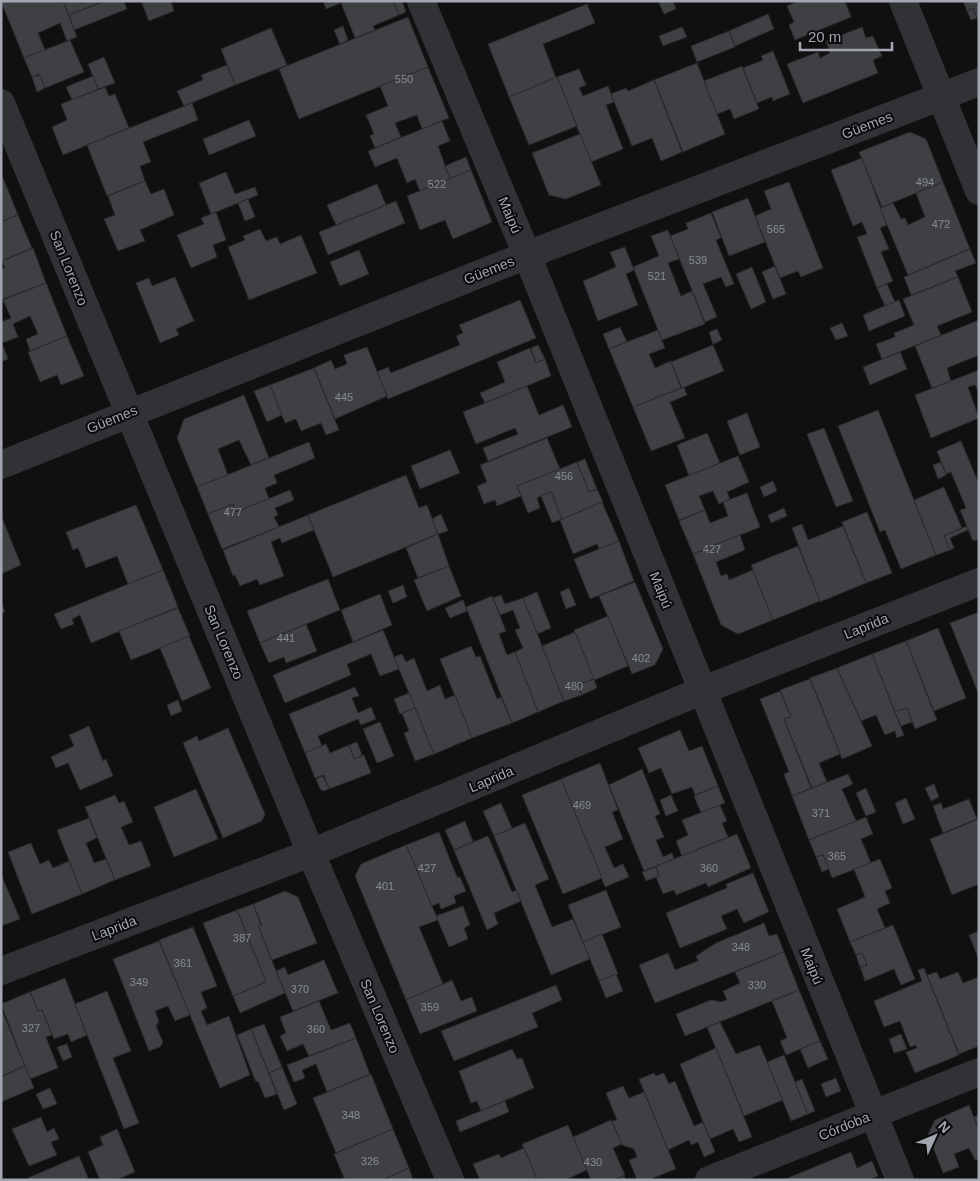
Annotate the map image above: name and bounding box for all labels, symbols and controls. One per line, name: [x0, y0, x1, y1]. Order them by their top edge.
scale bar: [800, 20, 892, 52]
text: 20 m: [808, 28, 841, 45]
house number: 550: [395, 73, 413, 85]
street label: Güemes: [839, 108, 895, 142]
house number: 494: [916, 176, 934, 188]
house number: 522: [428, 178, 446, 190]
street label: Maipú: [495, 194, 525, 236]
house number: 472: [932, 218, 950, 230]
house number: 565: [767, 223, 785, 235]
street label: San Lorenzo: [47, 228, 91, 308]
street label: Güemes: [461, 253, 517, 287]
house number: 539: [689, 254, 707, 266]
house number: 521: [648, 270, 666, 282]
house number: 445: [335, 391, 353, 403]
street label: Güemes: [84, 402, 140, 436]
house number: 456: [555, 470, 573, 482]
house number: 477: [224, 506, 242, 518]
house number: 427: [703, 543, 721, 555]
street label: Maipú: [646, 569, 676, 611]
street label: San Lorenzo: [201, 602, 247, 682]
street label: Laprida: [841, 610, 891, 642]
house number: 441: [277, 632, 295, 644]
house number: 402: [632, 652, 650, 664]
house number: 480: [565, 680, 583, 692]
street label: Laprida: [466, 762, 516, 795]
house number: 469: [573, 799, 591, 811]
house number: 371: [812, 807, 830, 819]
house number: 365: [828, 850, 846, 862]
house number: 427: [418, 862, 436, 874]
house number: 360: [700, 862, 718, 874]
house number: 401: [376, 880, 394, 892]
street label: Laprida: [89, 912, 139, 944]
house number: 387: [233, 932, 251, 944]
house number: 348: [732, 941, 750, 953]
street label: Maipú: [797, 945, 827, 987]
house number: 361: [174, 957, 192, 969]
house number: 349: [130, 976, 148, 988]
street label: San Lorenzo: [357, 976, 403, 1056]
house number: 330: [748, 979, 766, 991]
house number: 370: [291, 983, 309, 995]
house number: 359: [421, 1001, 439, 1013]
house number: 327: [22, 1022, 40, 1034]
house number: 360: [307, 1023, 325, 1035]
street label: Córdoba: [816, 1108, 872, 1143]
house number: 348: [342, 1109, 360, 1121]
north arrow: [910, 1111, 960, 1161]
text: N: [935, 1118, 954, 1136]
house number: 326: [361, 1155, 379, 1167]
house number: 430: [584, 1156, 602, 1168]

